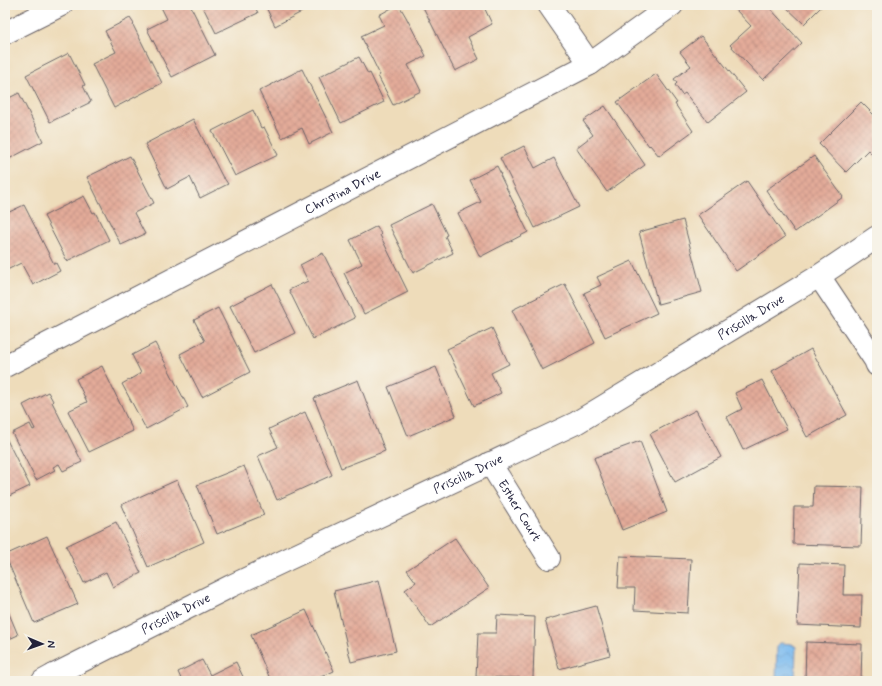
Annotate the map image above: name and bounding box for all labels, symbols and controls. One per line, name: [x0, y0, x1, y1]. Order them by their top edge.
street label: Christina Drive: [302, 165, 384, 218]
street label: Priscilla Drive: [714, 290, 788, 344]
street label: Priscilla Drive: [430, 450, 506, 498]
street label: Esther Court: [494, 476, 545, 545]
street label: Priscilla Drive: [138, 589, 213, 638]
north arrow: [22, 624, 62, 664]
text: N: [44, 640, 58, 648]

